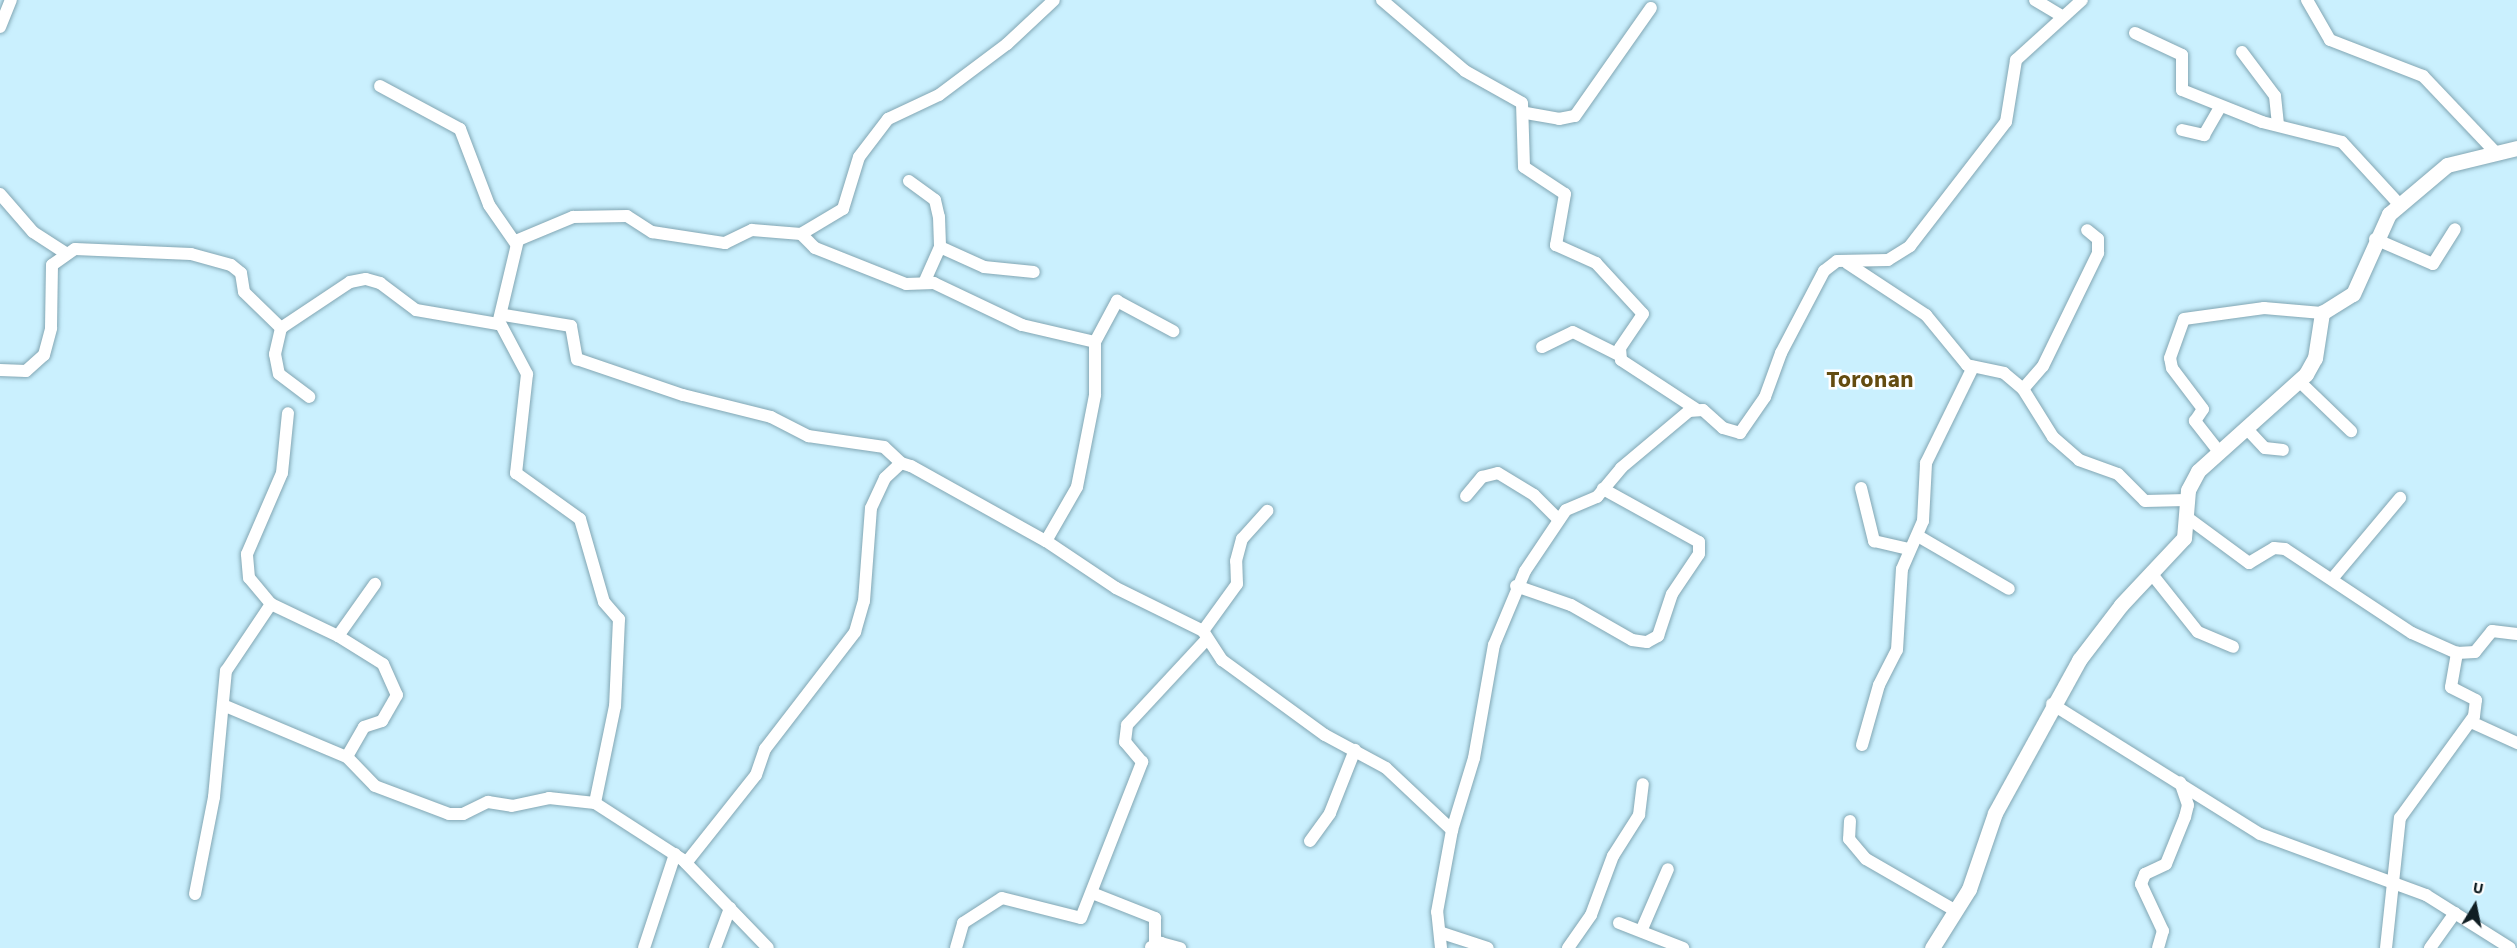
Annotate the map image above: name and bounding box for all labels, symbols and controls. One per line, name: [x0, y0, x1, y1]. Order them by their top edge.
district label: Toronan: [1826, 366, 1914, 394]
north arrow: [2445, 876, 2505, 936]
text: U: [2471, 877, 2485, 900]

